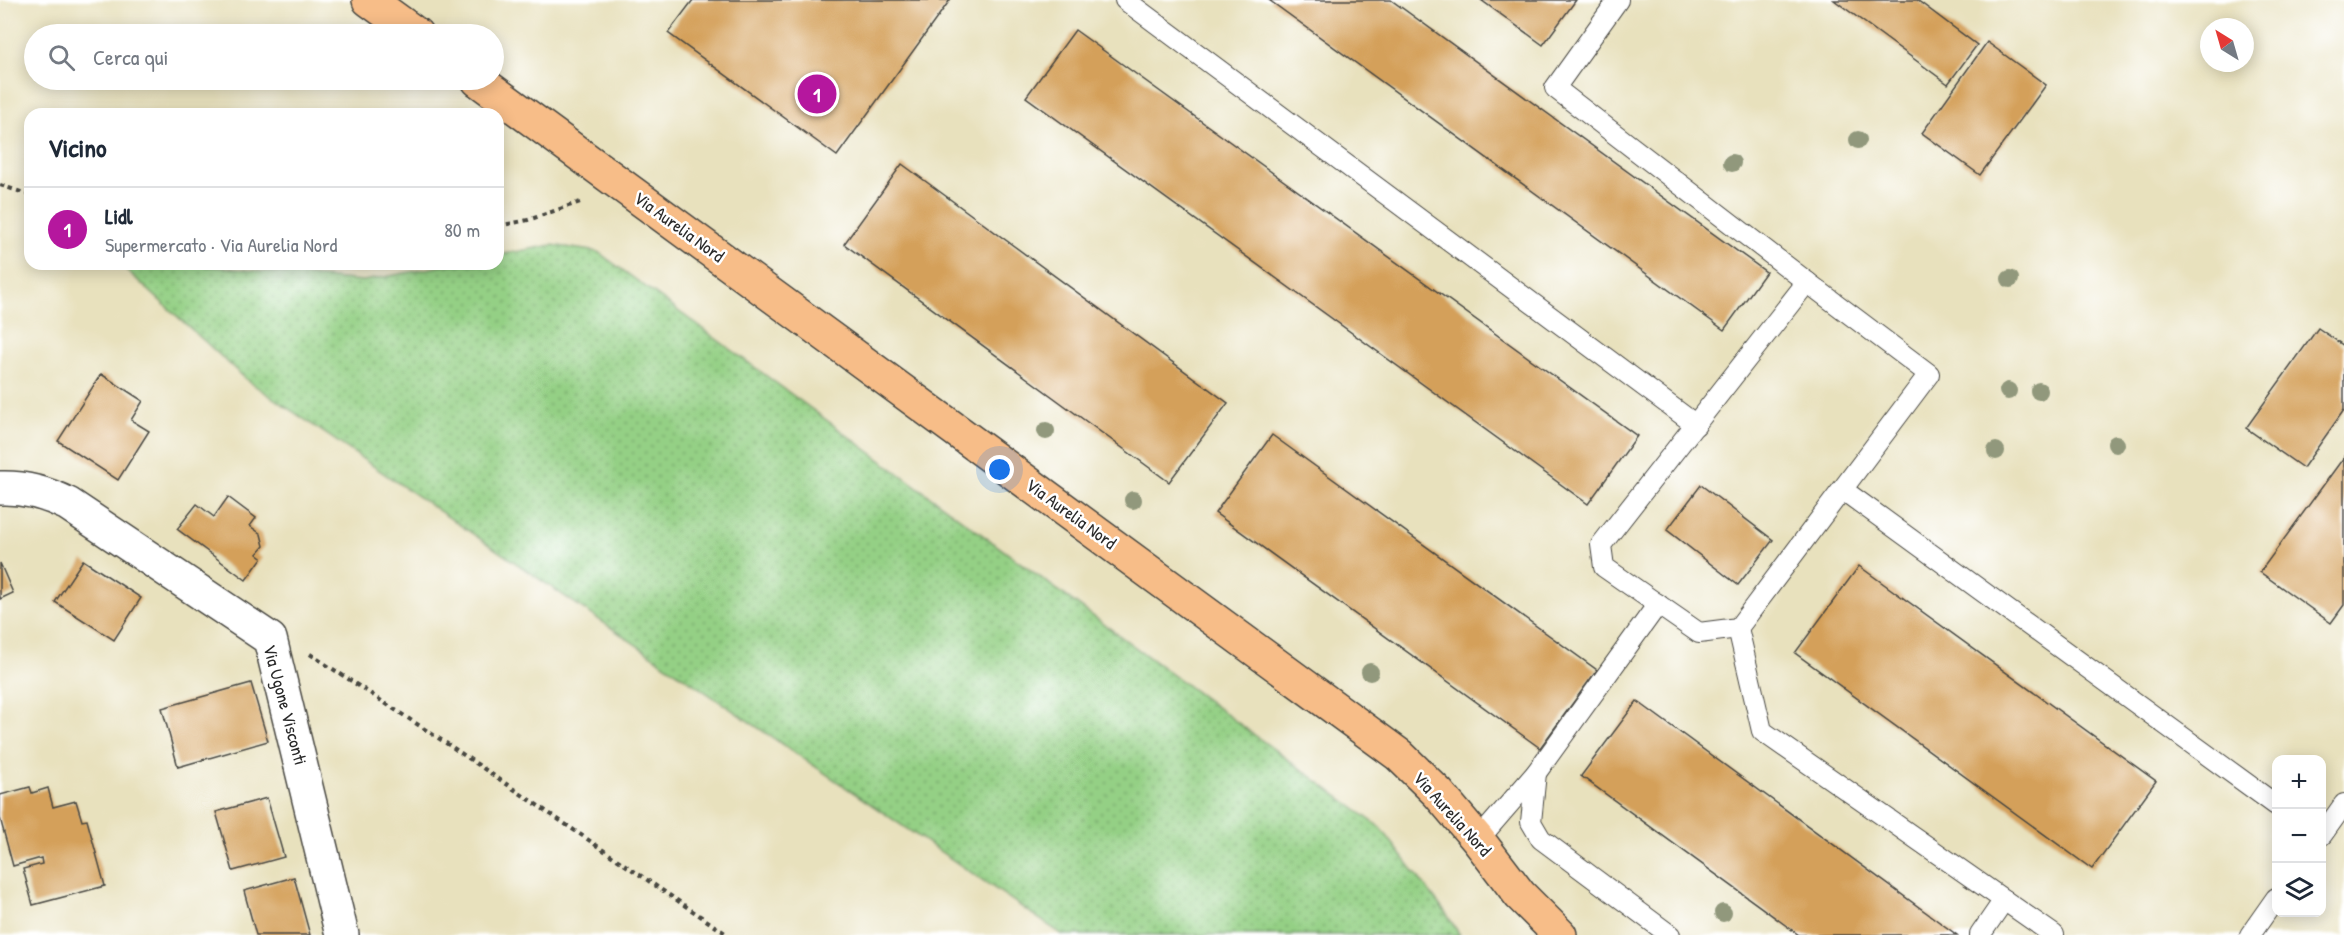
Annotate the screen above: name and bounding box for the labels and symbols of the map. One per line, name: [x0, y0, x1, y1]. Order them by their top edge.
north arrow: [2200, 18, 2254, 72]
pin: 1: [798, 72, 836, 116]
street label: Via Aurelia Nord: [629, 185, 730, 268]
your location: [985, 455, 1014, 484]
street label: Via Aurelia Nord: [1021, 472, 1122, 555]
street label: Via Ugone Visconti: [257, 642, 314, 768]
street label: Via Aurelia Nord: [1408, 766, 1497, 861]

